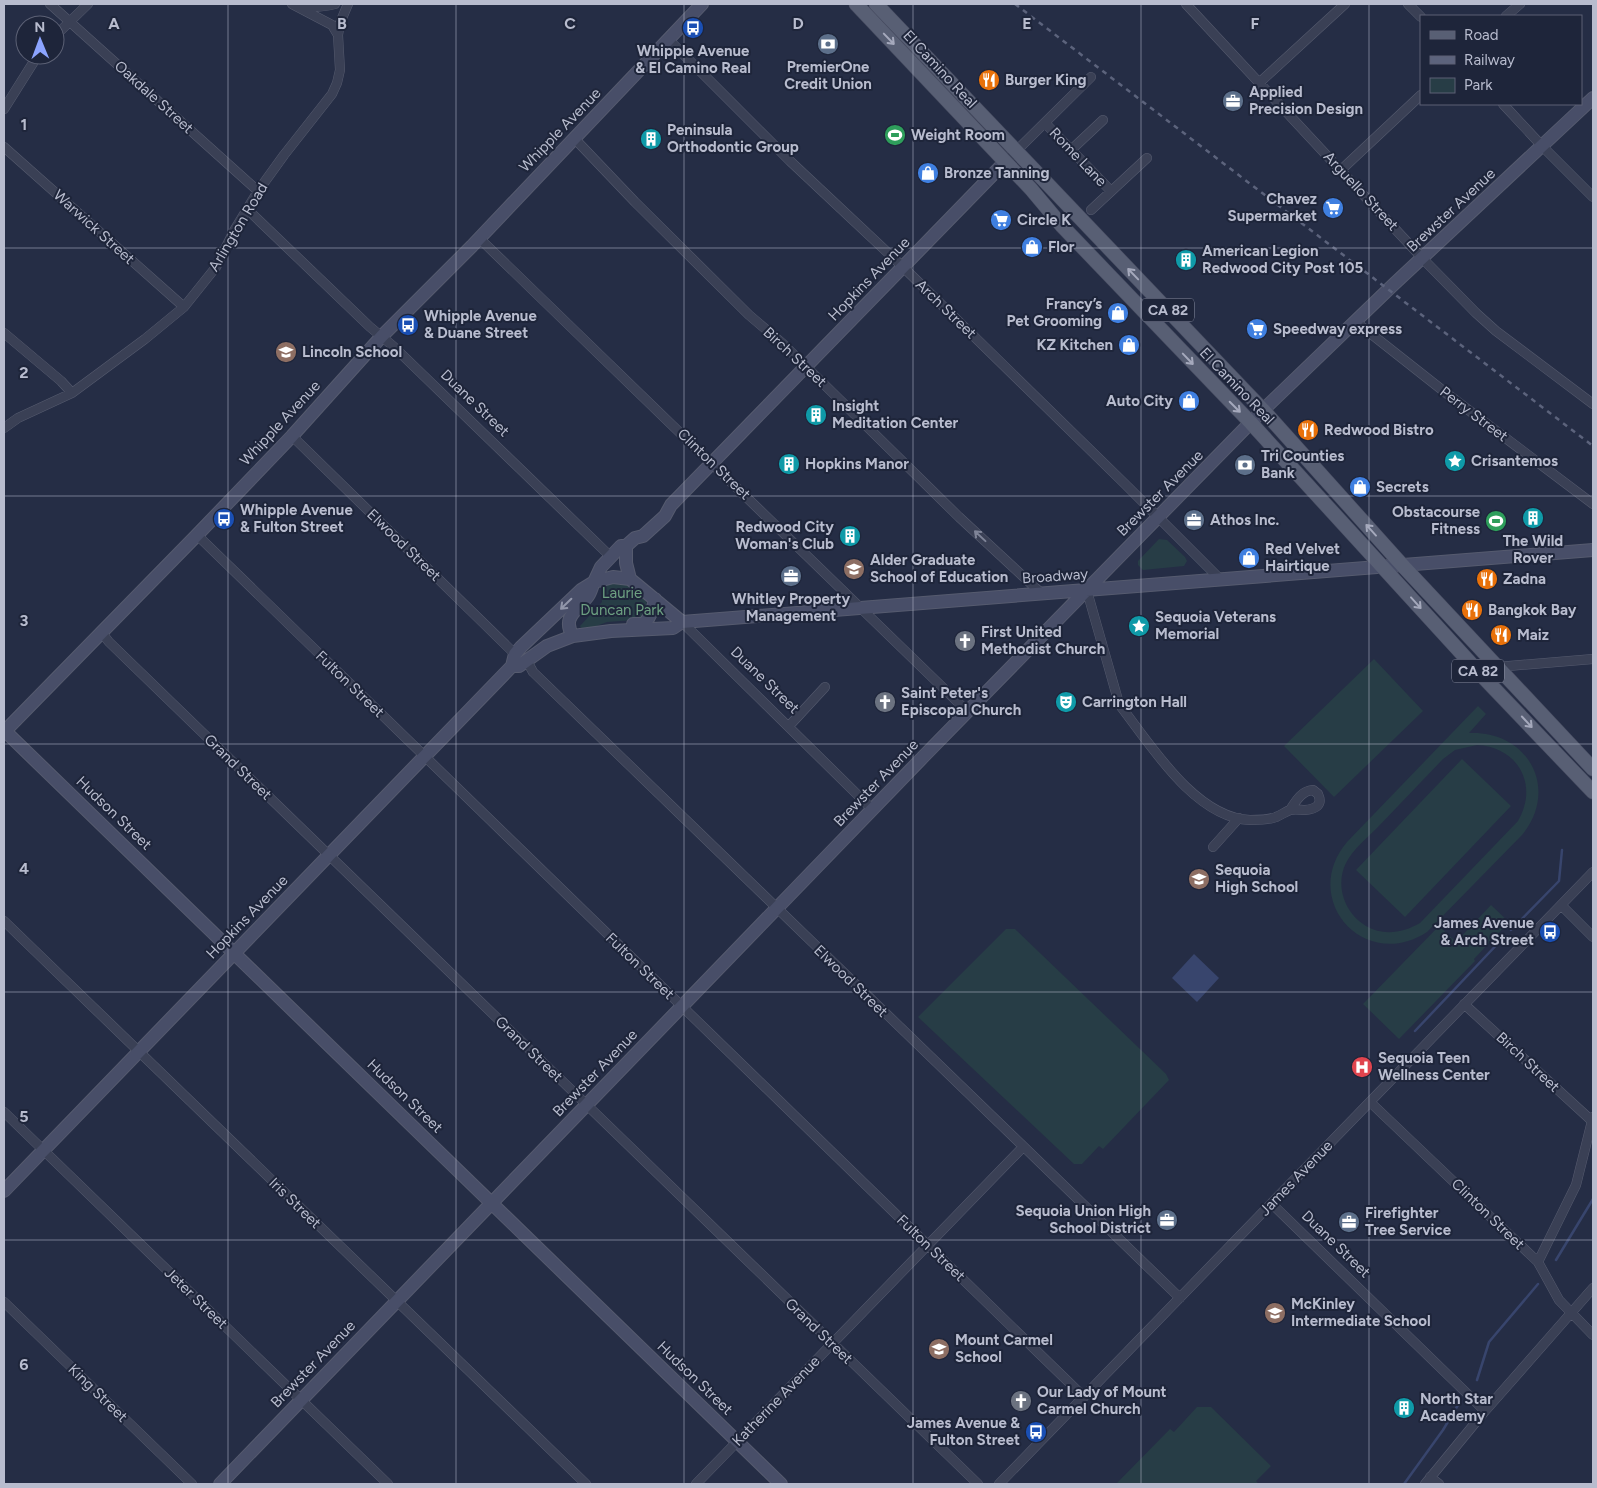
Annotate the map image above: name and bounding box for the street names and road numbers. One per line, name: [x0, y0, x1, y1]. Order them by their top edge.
street label: El Camino Real: [899, 26, 981, 112]
street label: Oakdale Street: [111, 57, 197, 137]
street label: Whipple Avenue: [515, 84, 605, 176]
street label: Rome Lane: [1046, 124, 1110, 190]
street label: Arguello Street: [1320, 148, 1402, 235]
street label: Brewster Avenue: [1403, 164, 1499, 256]
street label: Arlington Road: [205, 179, 271, 275]
street label: Warwick Street: [50, 186, 138, 268]
street label: Hopkins Avenue: [825, 233, 913, 325]
street label: Arch Street: [912, 276, 980, 343]
road number: CA 82: [1142, 298, 1194, 322]
street label: Birch Street: [760, 323, 831, 391]
street label: El Camino Real: [1196, 344, 1278, 428]
street label: Duane Street: [437, 366, 513, 440]
street label: Whipple Avenue: [236, 377, 324, 469]
street label: Perry Street: [1436, 383, 1512, 446]
street label: Clinton Street: [674, 425, 754, 503]
street label: Brewster Avenue: [1113, 446, 1207, 540]
street label: Elwood Street: [363, 505, 445, 585]
street label: Broadway: [1021, 565, 1089, 587]
street label: Duane Street: [727, 643, 803, 717]
street label: Fulton Street: [312, 647, 388, 721]
road number: CA 82: [1452, 659, 1504, 682]
street label: Grand Street: [200, 730, 276, 804]
street label: Brewster Avenue: [830, 736, 922, 830]
street label: Hudson Street: [72, 772, 156, 854]
street label: Hopkins Avenue: [203, 871, 291, 963]
street label: Fulton Street: [602, 929, 678, 1003]
street label: Elwood Street: [810, 941, 892, 1021]
street label: Grand Street: [491, 1012, 567, 1086]
street label: Brewster Avenue: [549, 1026, 641, 1120]
street label: Birch Street: [1493, 1028, 1564, 1096]
street label: Hudson Street: [363, 1055, 447, 1137]
street label: James Avenue: [1256, 1137, 1336, 1219]
street label: Iris Street: [265, 1174, 325, 1232]
street label: Clinton Street: [1448, 1175, 1528, 1253]
street label: Duane Street: [1298, 1207, 1374, 1281]
street label: Fulton Street: [893, 1211, 969, 1285]
street label: Jeter Street: [161, 1264, 231, 1333]
street label: Grand Street: [781, 1294, 857, 1368]
street label: Brewster Avenue: [267, 1317, 359, 1411]
street label: Hudson Street: [653, 1337, 737, 1419]
street label: Katherine Avenue: [728, 1352, 824, 1450]
street label: King Street: [65, 1360, 132, 1426]

